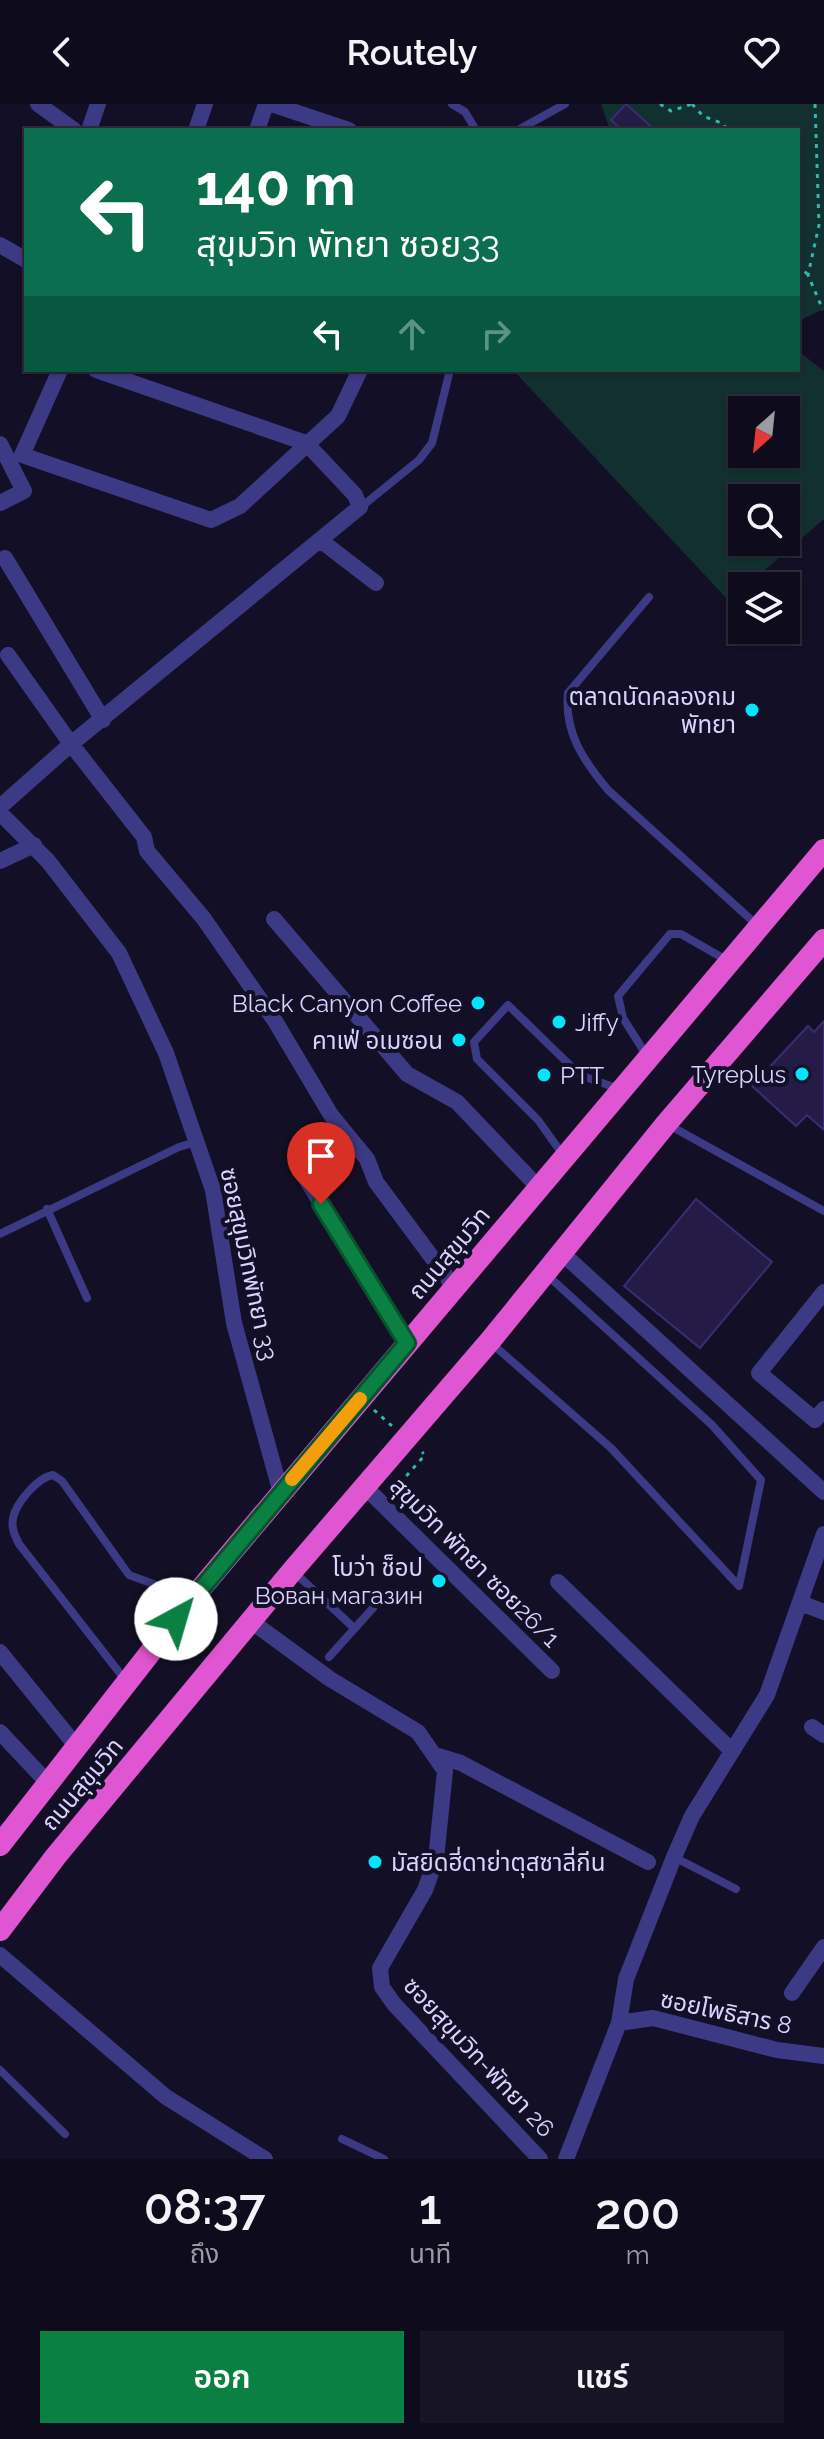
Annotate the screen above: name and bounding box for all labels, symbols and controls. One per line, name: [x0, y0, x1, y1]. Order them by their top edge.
icon: back: [40, 30, 84, 74]
icon: heart: [740, 30, 784, 74]
text: Routely: [347, 31, 477, 73]
text: 140 m: [196, 152, 356, 218]
icon: left: [64, 160, 168, 264]
text: สุขุมวิท พัทยา ซอย33: [196, 223, 500, 265]
icon: left: [306, 312, 350, 356]
icon: ahead: [390, 312, 434, 356]
icon: right: [474, 312, 518, 356]
north arrow: [728, 396, 800, 468]
map controls: [728, 396, 800, 644]
button: search: [728, 484, 800, 556]
button: layers: [728, 572, 800, 644]
place label: ตลาดนัดคลองถม พัทยา: [569, 682, 736, 739]
marker: ตลาดนัดคลองถม พัทยา: [743, 701, 761, 719]
place label: Black Canyon Coffee: [232, 989, 462, 1018]
marker: Black Canyon Coffee: [469, 994, 487, 1012]
place label: Jiffy: [575, 1008, 619, 1037]
marker: Jiffy: [550, 1013, 568, 1031]
place label: คาเฟ่ อเมซอน: [312, 1026, 443, 1055]
marker: คาเฟ่ อเมซอน: [450, 1031, 468, 1049]
place label: Tyreplus: [691, 1060, 786, 1089]
place label: PTT: [560, 1061, 605, 1090]
marker: Tyreplus: [793, 1065, 811, 1083]
marker: PTT: [535, 1066, 553, 1084]
pin: [287, 1122, 355, 1204]
icon: arrive: [299, 1134, 343, 1178]
street label: ซอยสุขุมวิทพัทยา 33: [213, 1165, 284, 1363]
street label: ถนนสุขุมวิท: [402, 1201, 497, 1306]
street label: สุขุมวิท พัทยา ซอย26/1: [383, 1471, 566, 1654]
place label: โบว่า ช็อป Вован магазин: [255, 1553, 423, 1610]
marker: โบว่า ช็อป Вован магазин: [430, 1572, 448, 1590]
position arrow: [134, 1577, 218, 1661]
street label: ถนนสุขุมวิท: [35, 1732, 130, 1837]
place label: มัสยิดฮี่ดาย่าตุสซาลี่กีน: [391, 1846, 605, 1878]
marker: มัสยิดฮี่ดาย่าตุสซาลี่กีน: [366, 1853, 384, 1871]
street label: ซอยสุขุมวิท-พัทยา 26: [397, 1971, 561, 2144]
street label: ซอยโพธิสาร 8: [658, 1984, 794, 2040]
text: 08:37: [144, 2179, 265, 2235]
text: 1: [419, 2179, 442, 2235]
text: 200: [595, 2184, 680, 2240]
text: ถึง: [190, 2239, 219, 2269]
text: นาที: [409, 2239, 451, 2269]
text: m: [626, 2240, 650, 2270]
button: ออก: [40, 2331, 404, 2423]
button: แชร์: [420, 2331, 784, 2423]

